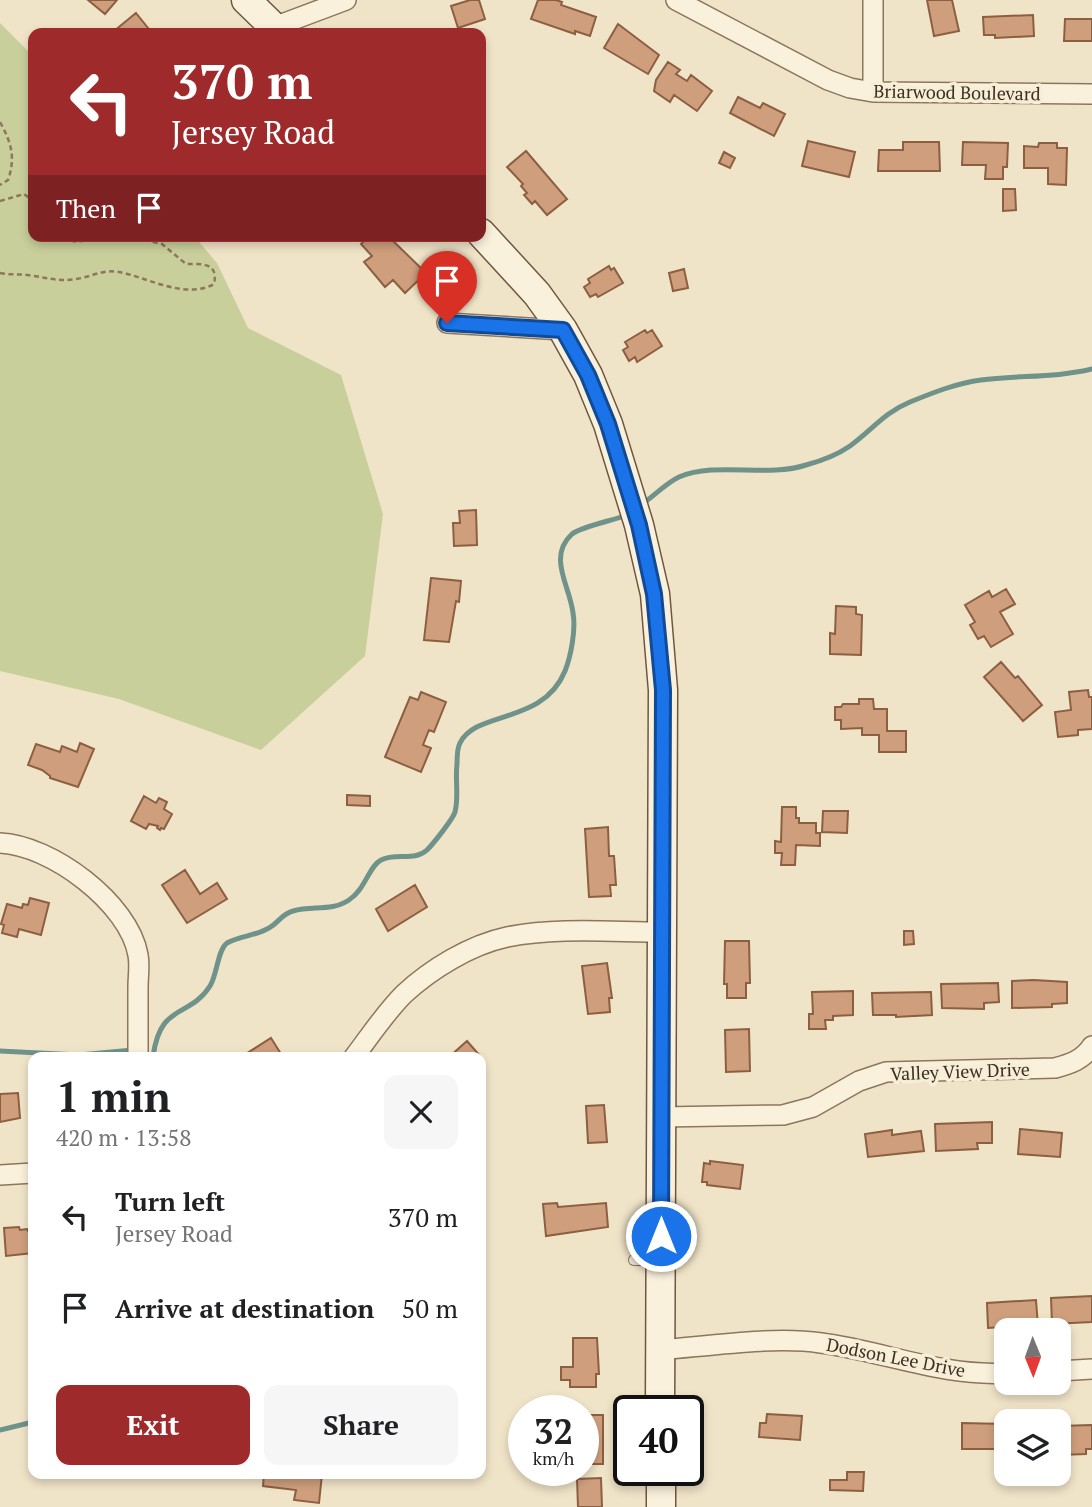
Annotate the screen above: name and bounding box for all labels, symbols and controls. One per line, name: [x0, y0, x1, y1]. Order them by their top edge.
text: 370 m: [171, 48, 313, 113]
icon: left: [56, 56, 147, 147]
street label: Briarwood Boulevard: [873, 79, 1041, 105]
text: Jersey Road: [171, 111, 335, 153]
icon: arrive: [130, 189, 168, 227]
text: Then: [56, 191, 116, 225]
pin: [417, 251, 477, 323]
icon: arrive: [428, 262, 466, 300]
street label: Valley View Drive: [890, 1057, 1030, 1085]
text: 1 min: [56, 1068, 171, 1124]
button: close: [384, 1075, 458, 1149]
text: 420 m · 13:58: [56, 1122, 191, 1153]
text: Turn left: [115, 1184, 225, 1218]
icon: left: [56, 1198, 94, 1236]
position arrow: [624, 1199, 698, 1273]
text: 370 m: [388, 1200, 458, 1234]
text: Jersey Road: [115, 1218, 233, 1249]
icon: arrive: [56, 1289, 94, 1327]
text: Arrive at destination: [115, 1291, 374, 1325]
text: 50 m: [402, 1291, 458, 1325]
north arrow: [994, 1318, 1071, 1395]
map controls: [994, 1318, 1071, 1486]
street label: Dodson Lee Drive: [825, 1332, 967, 1382]
button: Exit: [56, 1385, 250, 1465]
button: Share: [264, 1385, 458, 1465]
speed limit sign: 40: [613, 1395, 704, 1486]
text: 32: [534, 1408, 573, 1454]
button: layers: [994, 1409, 1071, 1486]
text: km/h: [533, 1446, 574, 1470]

